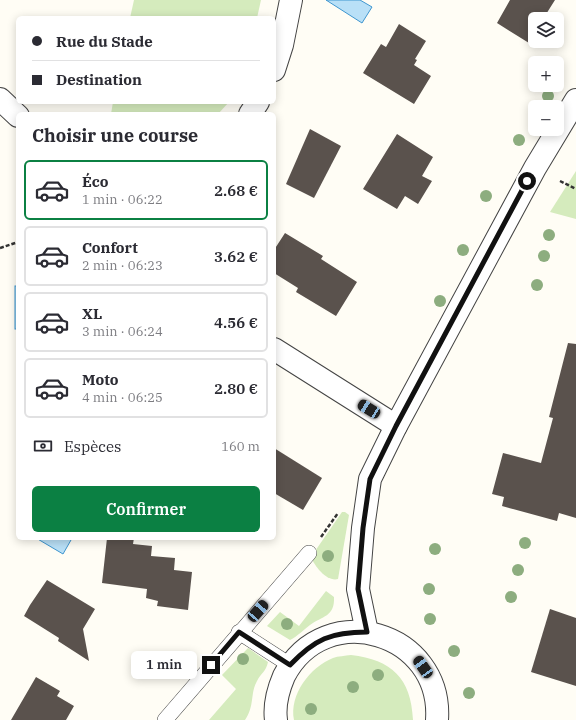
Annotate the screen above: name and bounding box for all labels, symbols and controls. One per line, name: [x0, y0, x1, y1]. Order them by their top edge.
map controls: [528, 12, 564, 136]
button: layers: [528, 12, 564, 48]
text: Rue du Stade: [56, 32, 153, 51]
button: +: [528, 56, 564, 92]
text: Destination: [56, 70, 142, 89]
button: −: [528, 100, 564, 136]
text: Choisir une course: [32, 124, 198, 147]
icon: car: [34, 172, 70, 208]
text: Éco: [82, 172, 108, 191]
route start: [518, 172, 536, 190]
text: 2.68 €: [214, 181, 258, 200]
text: 1 min · 06:22: [82, 191, 163, 208]
icon: car: [34, 238, 70, 274]
text: Confort: [82, 238, 138, 257]
text: 3.62 €: [214, 247, 258, 266]
text: 2 min · 06:23: [82, 257, 163, 274]
icon: car: [34, 304, 70, 340]
text: XL: [82, 304, 102, 323]
text: 4.56 €: [214, 313, 258, 332]
text: 3 min · 06:24: [82, 323, 163, 340]
icon: car: [34, 370, 70, 406]
text: Moto: [82, 370, 119, 389]
text: 2.80 €: [214, 379, 258, 398]
text: 4 min · 06:25: [82, 389, 163, 406]
car: [356, 398, 382, 420]
icon: cash: [32, 435, 54, 457]
text: Espèces: [64, 437, 121, 456]
text: 160 m: [221, 438, 260, 455]
button: Confirmer: [32, 486, 260, 532]
car: [246, 598, 270, 624]
callout: 1 min: [131, 651, 197, 679]
car: [411, 654, 435, 680]
text: 1 min: [146, 656, 182, 673]
route end: [202, 656, 220, 674]

